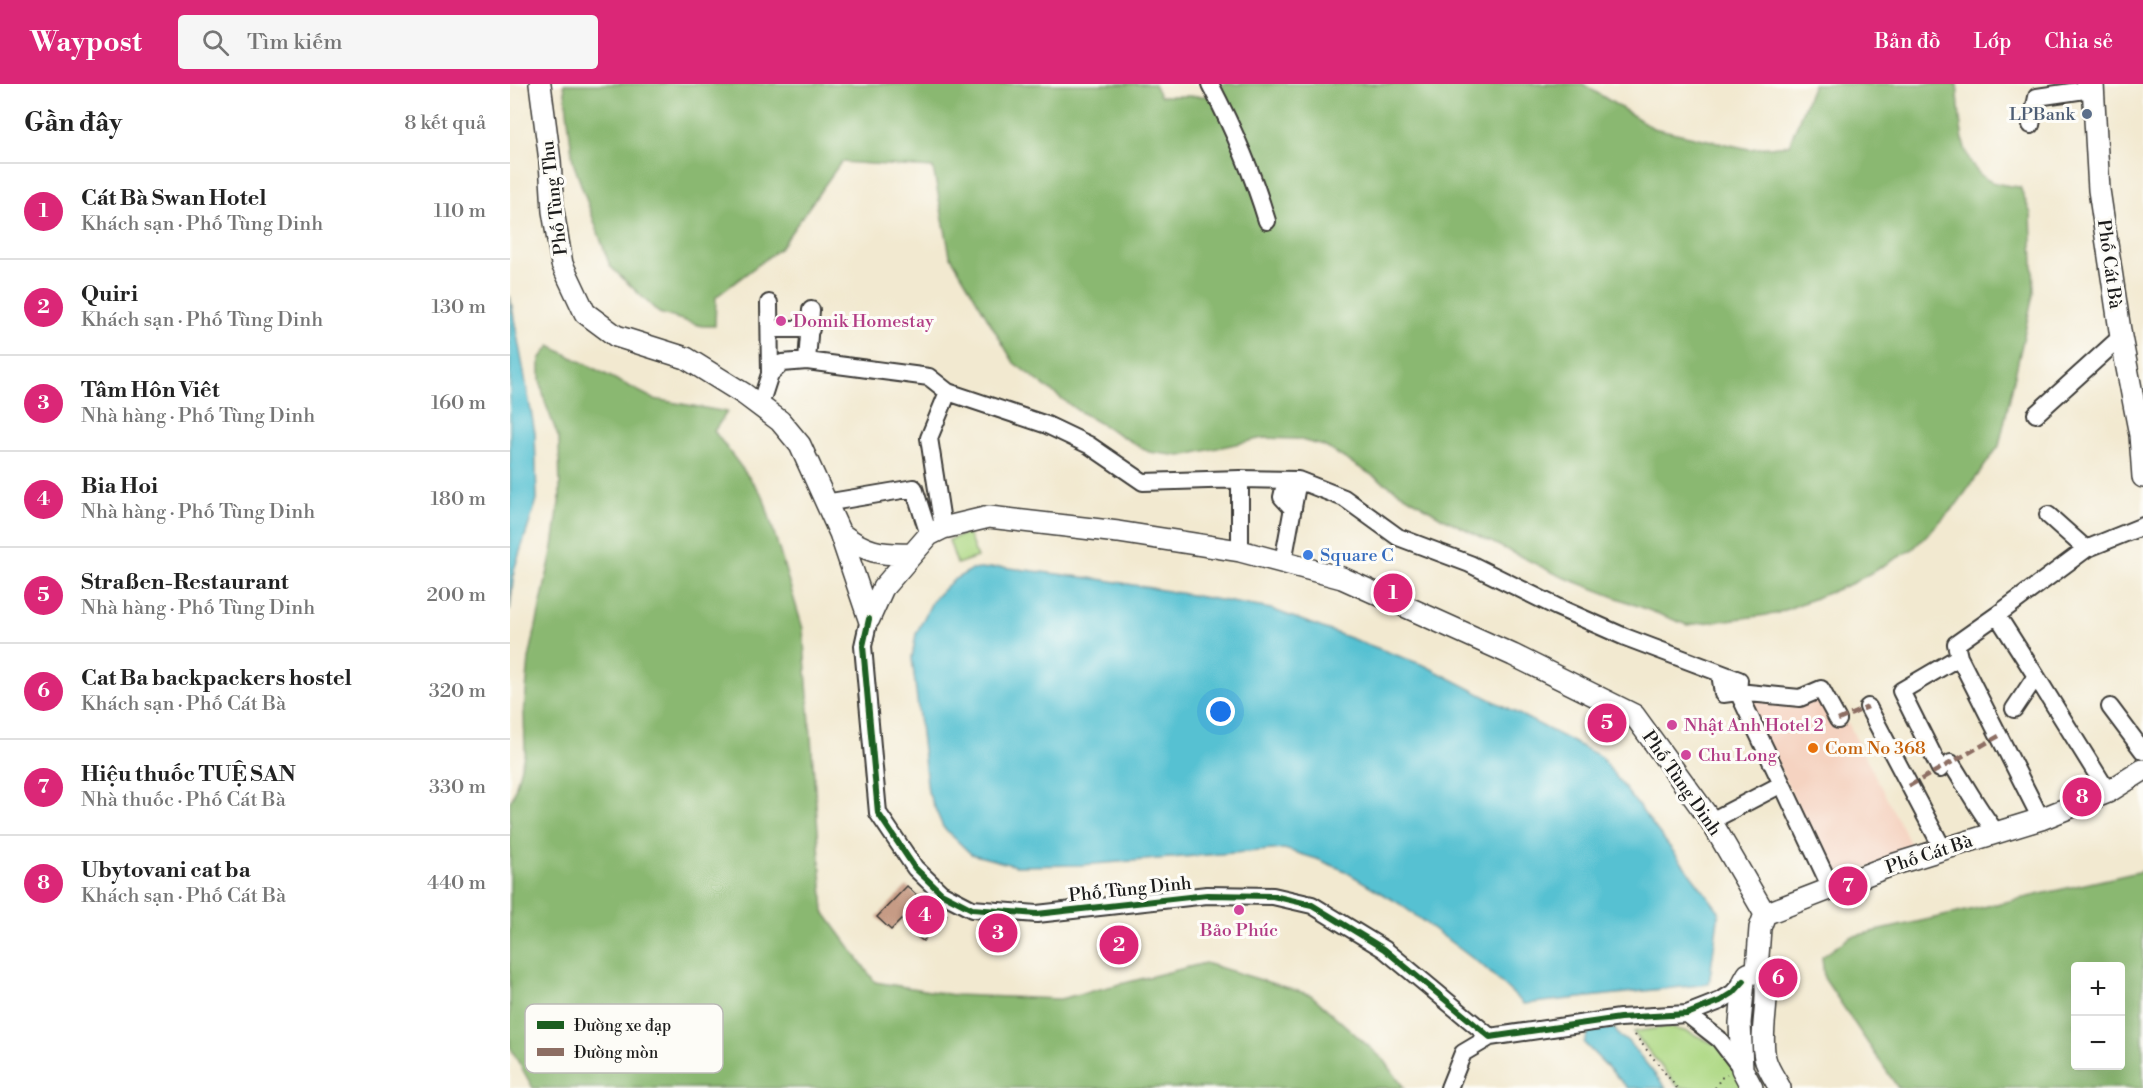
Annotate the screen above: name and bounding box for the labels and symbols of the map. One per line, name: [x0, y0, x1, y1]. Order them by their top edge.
place label: LPBank: [2009, 103, 2077, 126]
marker: LPBank: [2080, 107, 2094, 121]
street label: Phố Tùng Thu: [536, 139, 573, 257]
street label: Phố Cát Bà: [2092, 218, 2127, 311]
place label: Domik Homestay: [793, 310, 934, 333]
marker: Domik Homestay: [774, 314, 788, 328]
place label: Square C: [1320, 544, 1394, 567]
marker: Square C: [1301, 548, 1315, 562]
pin: 1: [1374, 570, 1412, 616]
your location: [1206, 697, 1235, 726]
pin: 5: [1588, 700, 1626, 746]
place label: Nhật Anh Hotel 2: [1684, 714, 1824, 737]
marker: Nhật Anh Hotel 2: [1665, 718, 1679, 732]
street label: Phố Tùng Dinh: [1637, 726, 1727, 841]
place label: Com No 368: [1825, 737, 1926, 760]
marker: Com No 368: [1806, 741, 1820, 755]
place label: Chu Long: [1698, 744, 1778, 767]
marker: Chu Long: [1679, 748, 1693, 762]
pin: 8: [2062, 774, 2102, 820]
street label: Phố Cát Bà: [1883, 829, 1976, 879]
pin: 7: [1828, 864, 1868, 908]
street label: Phố Tùng Dinh: [1067, 872, 1193, 907]
pin: 4: [906, 892, 944, 938]
marker: Bảo Phúc: [1232, 903, 1246, 917]
pin: 3: [978, 910, 1018, 956]
place label: Bảo Phúc: [1199, 919, 1278, 942]
pin: 2: [1100, 922, 1138, 968]
pin: 6: [1758, 956, 1798, 1000]
legend: [525, 1004, 723, 1073]
text: Đường xe đạp: [574, 1016, 671, 1036]
text: Đường mòn: [574, 1043, 659, 1063]

